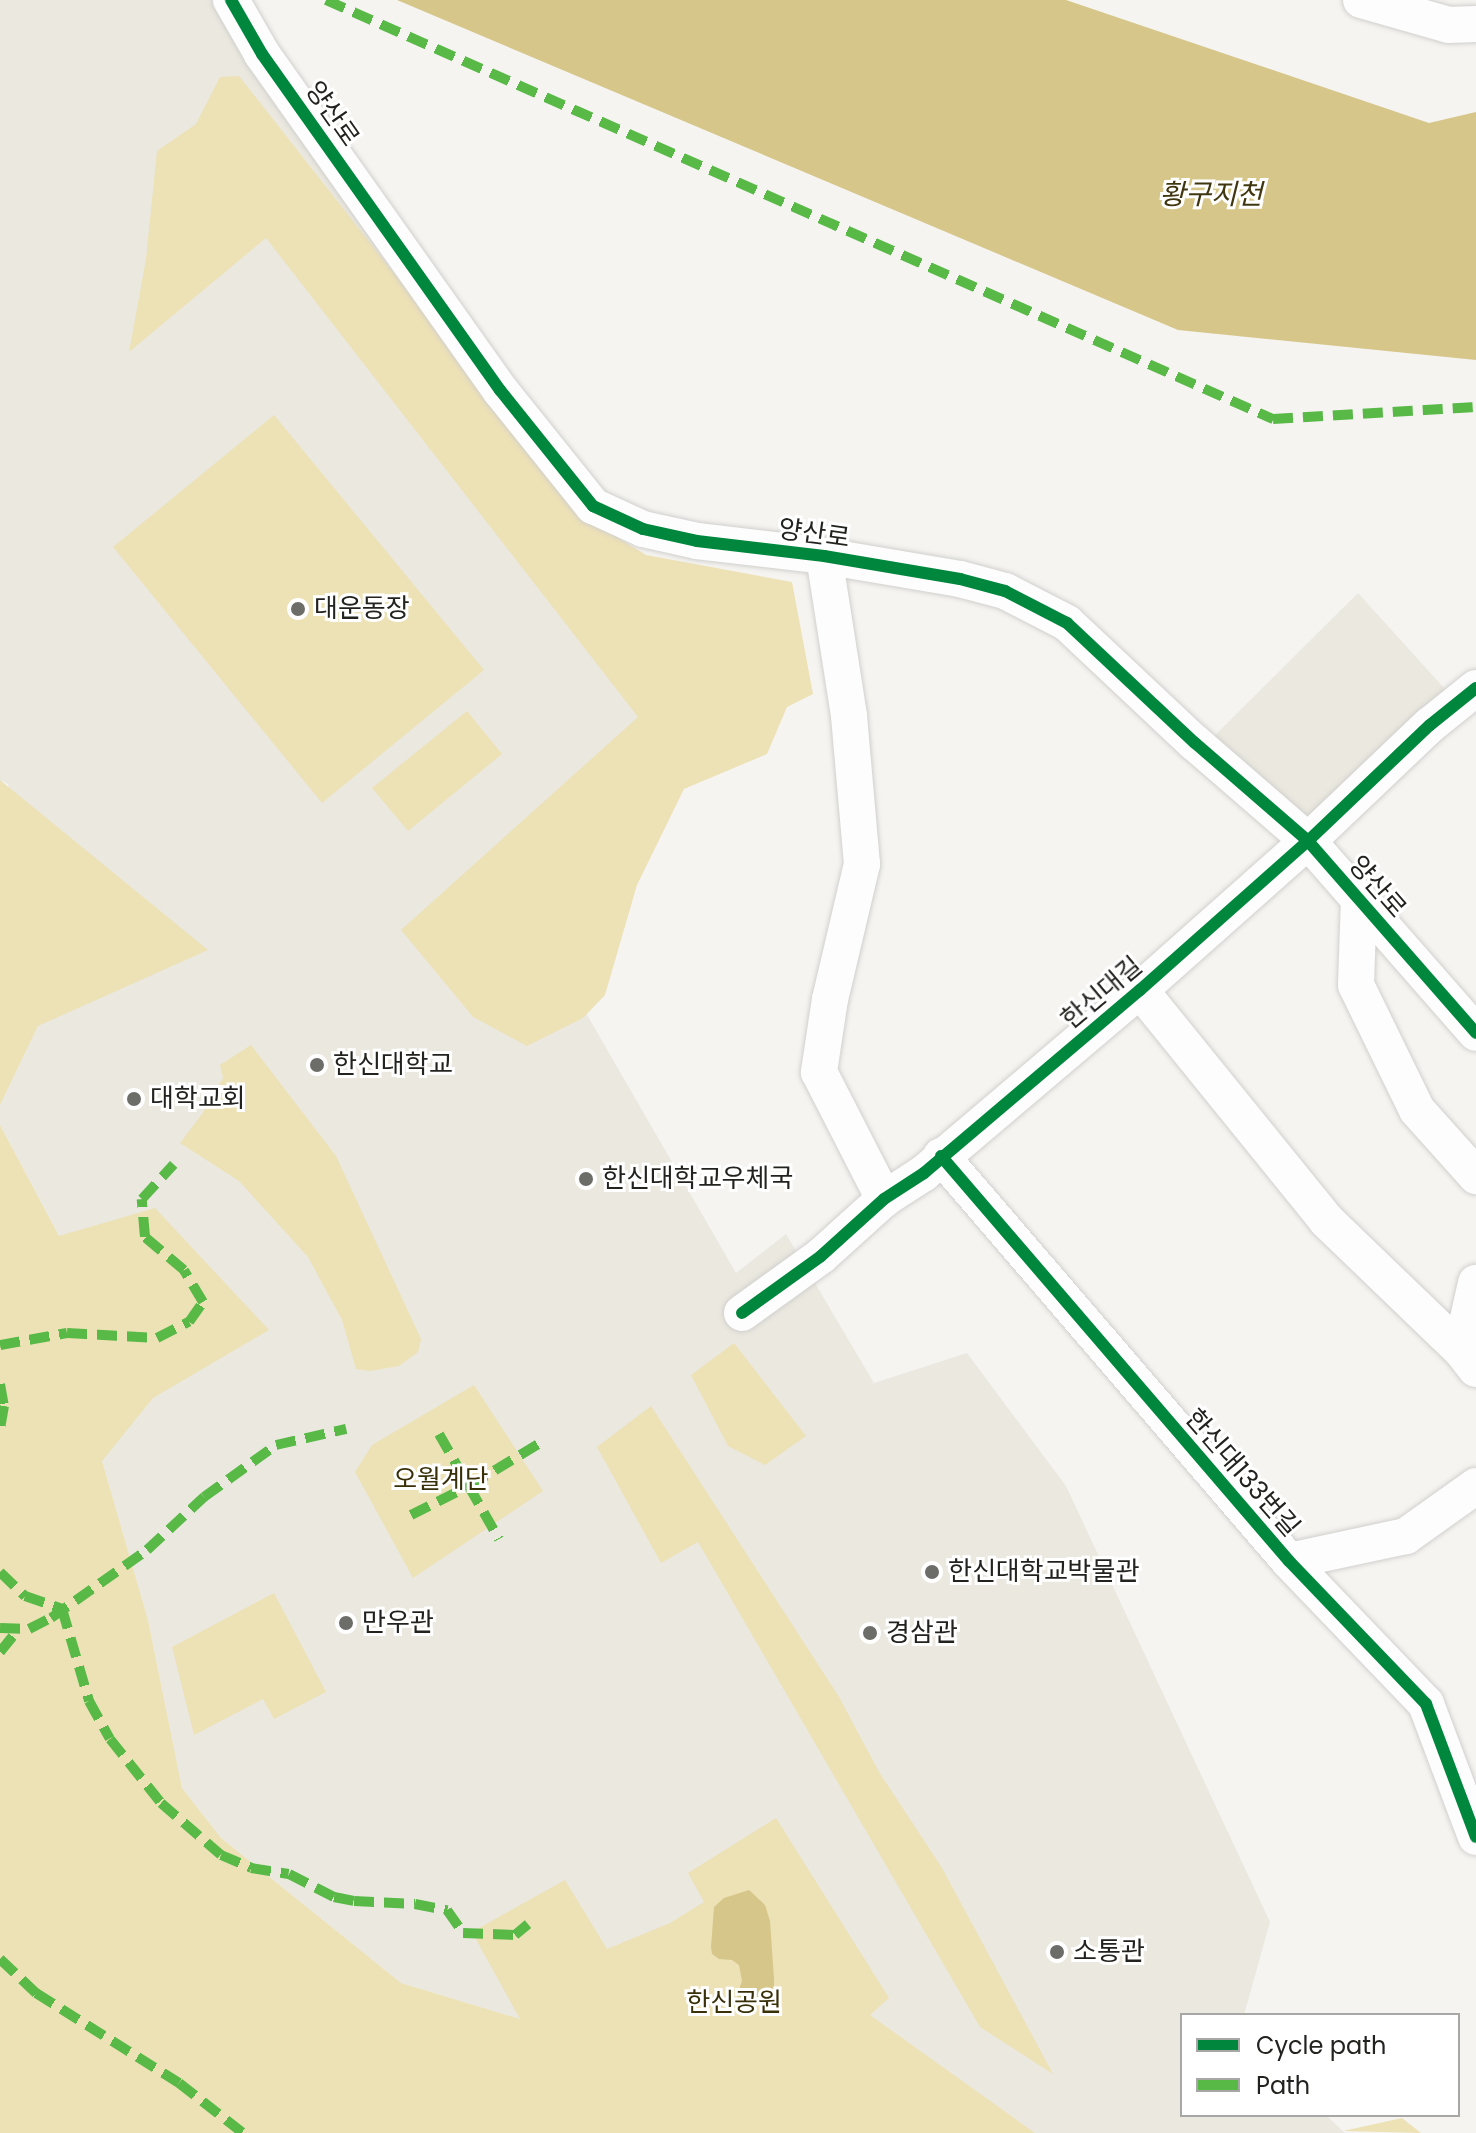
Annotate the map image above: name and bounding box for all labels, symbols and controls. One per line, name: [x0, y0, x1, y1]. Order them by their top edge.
street label: 양산로: [299, 76, 365, 152]
water label: 황구지천: [1159, 178, 1263, 212]
street label: 양산로: [776, 514, 852, 554]
place label: 대운동장: [314, 593, 410, 625]
marker: 대운동장: [289, 600, 307, 618]
street label: 양산로: [1342, 850, 1412, 924]
street label: 한신대길: [1055, 950, 1149, 1036]
place label: 한신대학교: [333, 1049, 453, 1081]
marker: 한신대학교: [308, 1056, 326, 1074]
place label: 대학교회: [150, 1083, 246, 1115]
marker: 대학교회: [125, 1090, 143, 1108]
place label: 한신대학교우체국: [602, 1163, 793, 1195]
marker: 한신대학교우체국: [577, 1170, 595, 1188]
street label: 한신대133번길: [1178, 1403, 1306, 1543]
park label: 오월계단: [393, 1464, 489, 1496]
place label: 한신대학교박물관: [948, 1556, 1139, 1588]
marker: 한신대학교박물관: [923, 1563, 941, 1581]
place label: 만우관: [362, 1607, 434, 1639]
marker: 만우관: [337, 1614, 355, 1632]
place label: 경삼관: [886, 1617, 958, 1649]
marker: 경삼관: [861, 1624, 879, 1642]
place label: 소통관: [1073, 1936, 1145, 1968]
marker: 소통관: [1048, 1943, 1066, 1961]
park label: 한신공원: [686, 1987, 782, 2019]
legend: [1180, 2013, 1460, 2117]
text: Cycle path: [1256, 2029, 1386, 2062]
text: Path: [1256, 2069, 1310, 2102]

